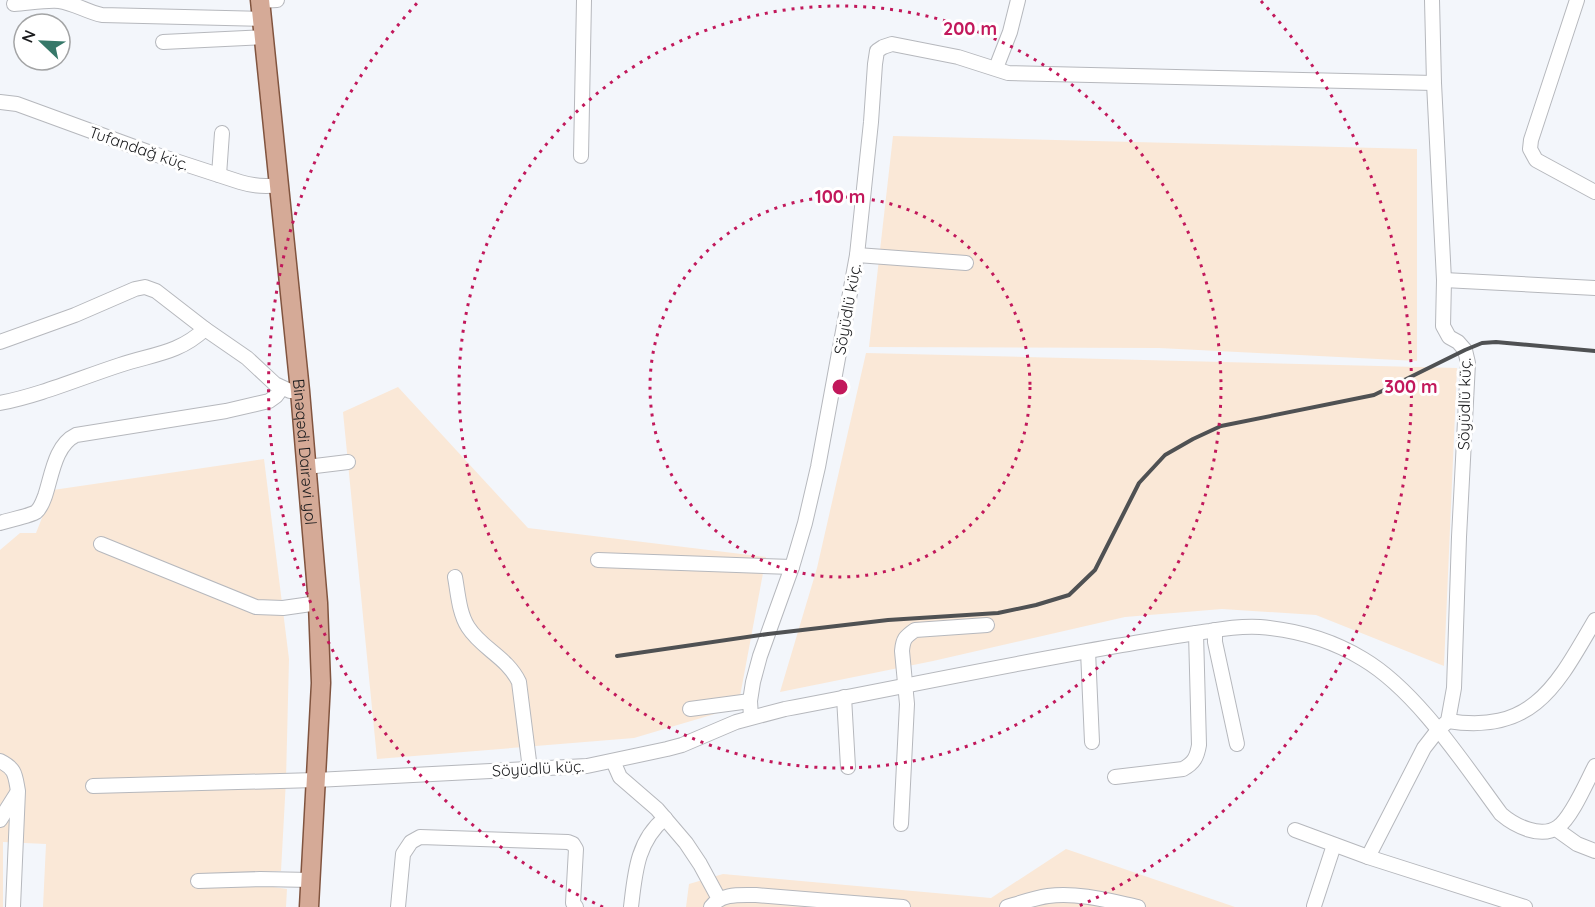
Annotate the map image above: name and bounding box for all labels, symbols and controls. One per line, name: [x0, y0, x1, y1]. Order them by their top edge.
north arrow: [12, 12, 72, 72]
text: 200 m: [943, 17, 997, 40]
text: N: [17, 27, 40, 45]
street label: Tufandağ küç.: [87, 122, 192, 174]
text: 100 m: [815, 185, 865, 208]
street label: Söyüdlü küç.: [829, 262, 865, 356]
street label: Söyüdlü küç.: [1453, 358, 1475, 450]
text: 300 m: [1384, 375, 1438, 398]
centre of rings: [830, 377, 850, 397]
street label: Binəqədi Dairəvi yol: [289, 378, 321, 526]
street label: Söyüdlü küç.: [491, 756, 585, 780]

